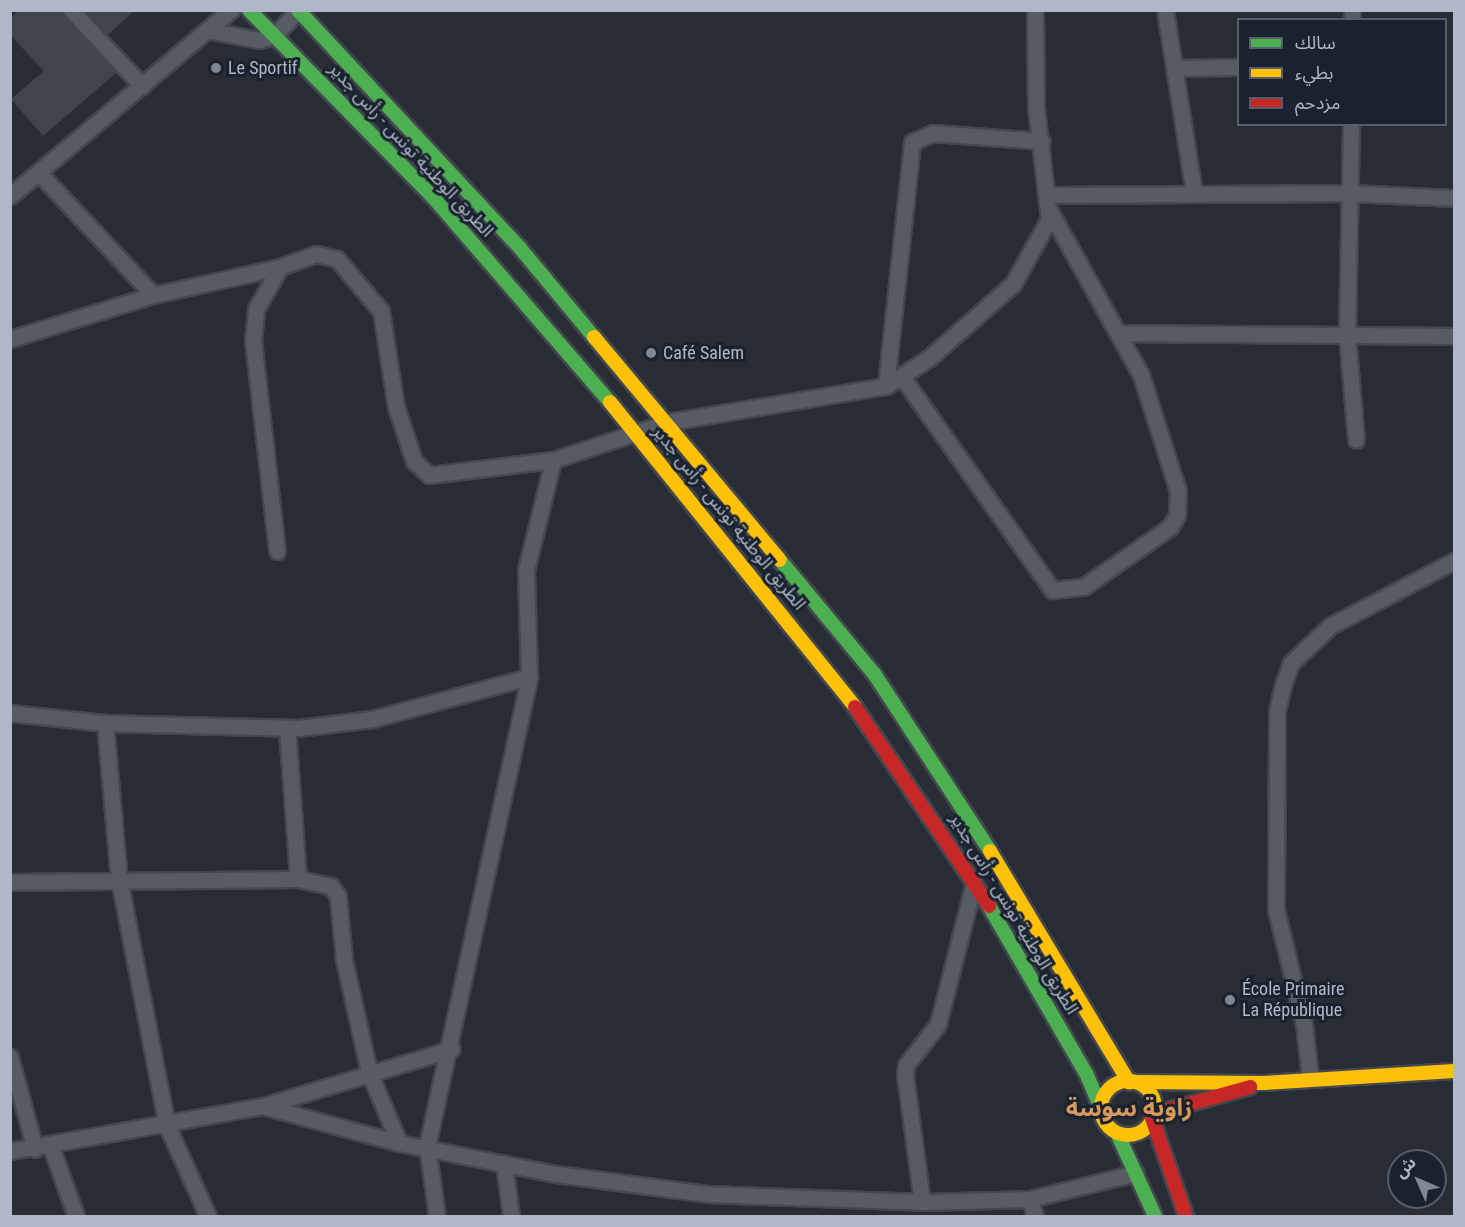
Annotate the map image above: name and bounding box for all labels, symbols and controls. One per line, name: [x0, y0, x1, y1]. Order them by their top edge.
legend: [1237, 18, 1447, 126]
text: سالك: [1295, 32, 1336, 53]
place label: Le Sportif: [228, 57, 297, 79]
street label: الطريق الوطنية تونس - رأس جدير: [324, 58, 498, 242]
marker: Le Sportif: [209, 61, 223, 75]
text: بطيء: [1295, 62, 1333, 83]
text: مزدحم: [1295, 92, 1340, 113]
place label: Café Salem: [663, 342, 744, 364]
marker: Café Salem: [644, 346, 658, 360]
street label: الطريق الوطنية تونس - رأس جدير: [648, 421, 810, 615]
street label: الطريق الوطنية تونس - رأس جدير: [945, 809, 1083, 1019]
place label: École Primaire La République: [1242, 979, 1344, 1022]
marker: École Primaire La République: [1223, 993, 1237, 1007]
district label: زاوية سوسة: [1066, 1095, 1192, 1123]
north arrow: [1387, 1149, 1447, 1209]
text: ش: [1391, 1153, 1420, 1182]

